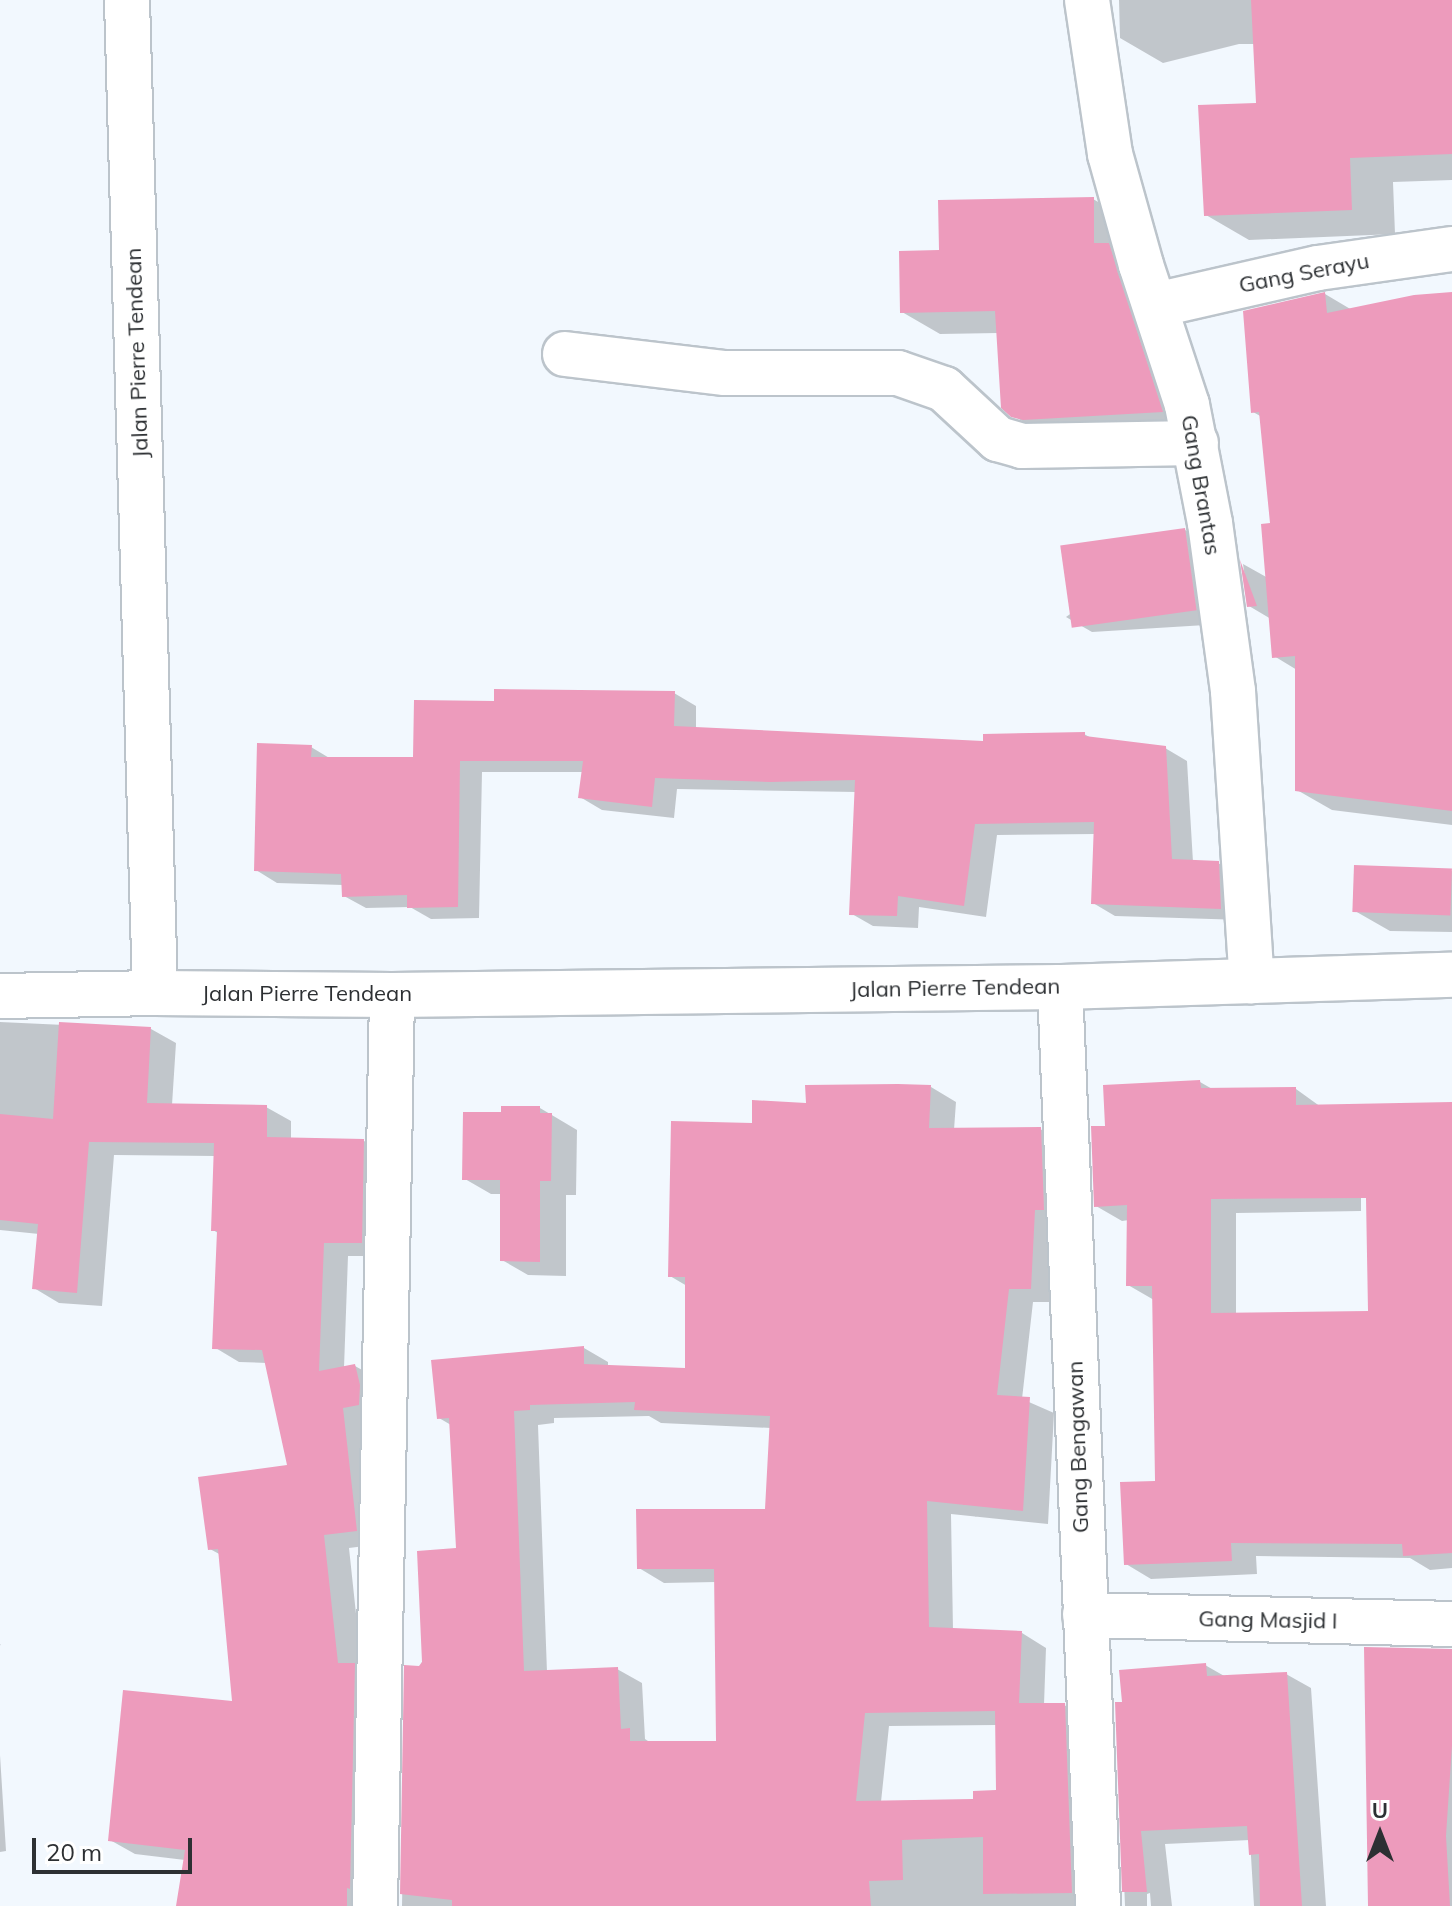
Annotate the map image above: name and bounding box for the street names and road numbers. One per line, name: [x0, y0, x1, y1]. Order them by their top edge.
street label: Jalan Pierre Tendean: [120, 247, 154, 459]
street label: Gang Serayu: [1237, 247, 1371, 299]
street label: Gang Brantas: [1176, 413, 1226, 557]
street label: Jalan Pierre Tendean: [850, 973, 1060, 1003]
street label: Jalan Pierre Tendean: [202, 981, 412, 1007]
street label: Gang Bengawan: [1062, 1360, 1094, 1534]
street label: Gang Masjid I: [1198, 1606, 1338, 1634]

